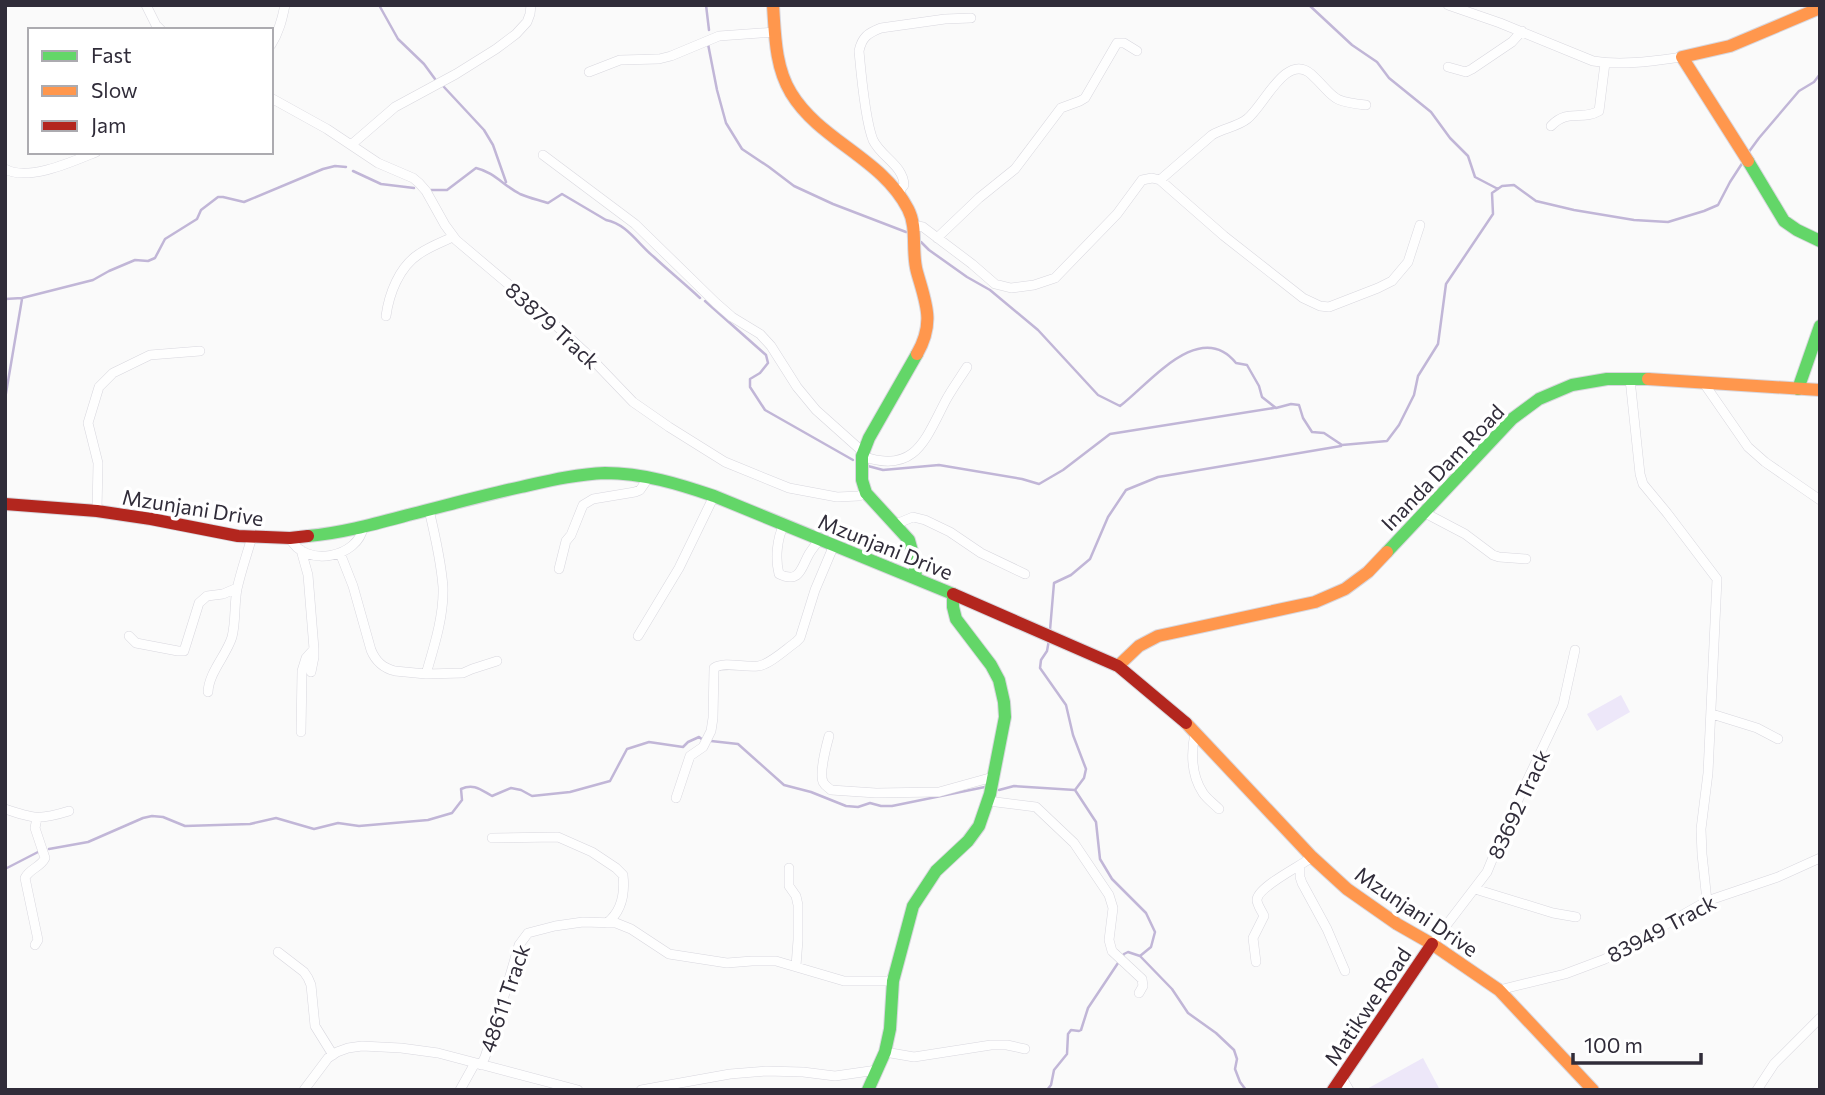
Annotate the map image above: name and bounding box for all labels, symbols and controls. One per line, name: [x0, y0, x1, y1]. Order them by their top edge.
legend: [28, 28, 273, 154]
text: Fast: [91, 42, 132, 67]
text: Slow: [91, 77, 138, 102]
text: Jam: [91, 112, 126, 137]
street label: 83879 Track: [501, 276, 605, 374]
street label: Inanda Dam Road: [1375, 399, 1509, 535]
street label: Mzunjani Drive: [121, 483, 265, 531]
street label: Mzunjani Drive: [815, 508, 957, 584]
street label: 83692 Track: [1482, 745, 1554, 863]
street label: Mzunjani Drive: [1351, 861, 1483, 961]
street label: 83949 Track: [1602, 889, 1720, 967]
street label: 48611 Track: [474, 941, 534, 1055]
street label: Matikwe Road: [1318, 942, 1416, 1070]
scale bar: [1573, 1021, 1701, 1066]
text: 100 m: [1584, 1032, 1643, 1057]

